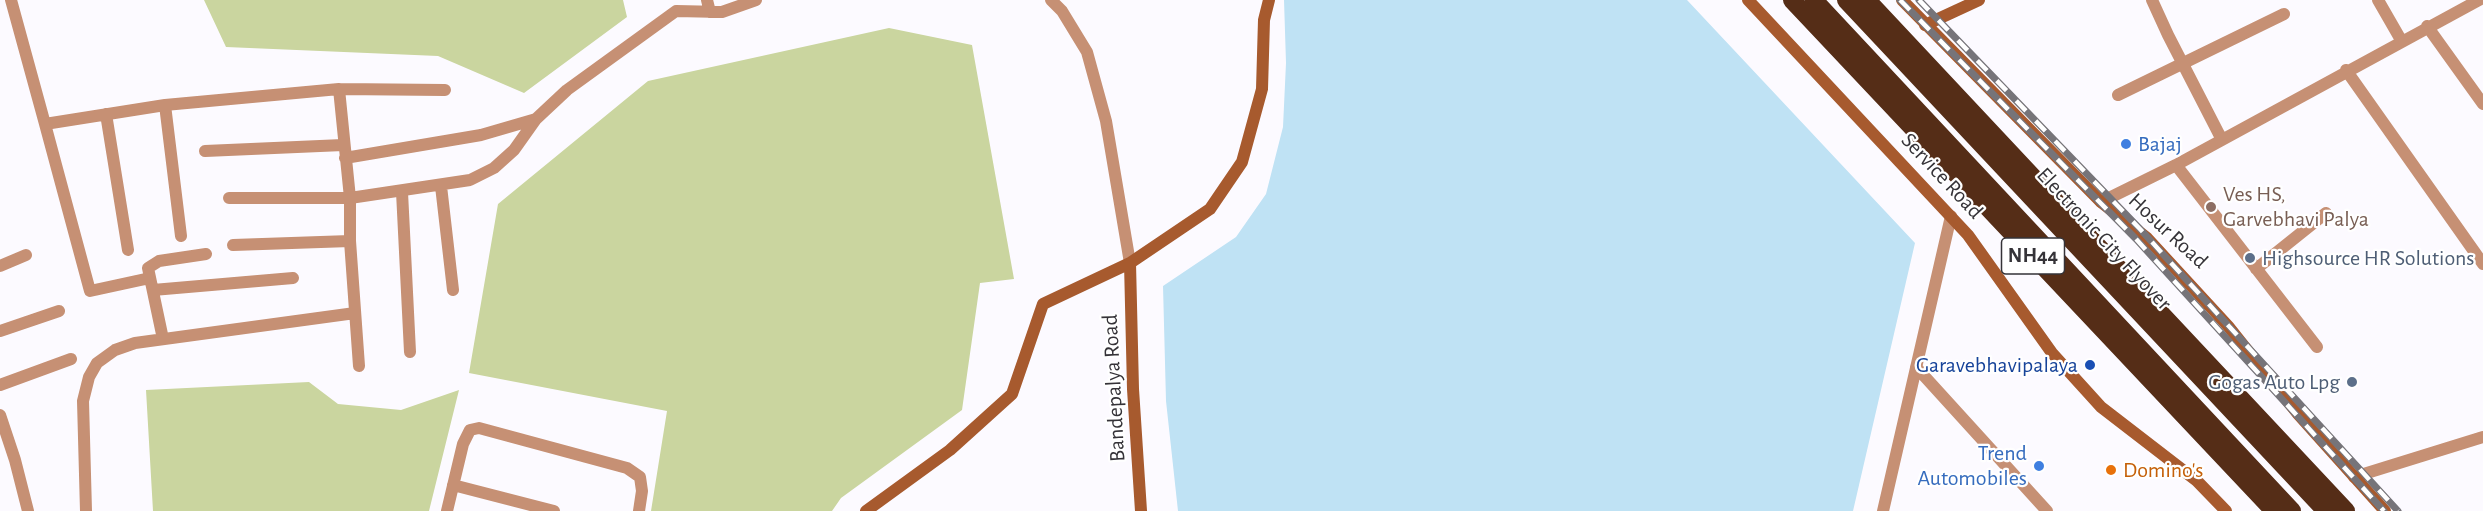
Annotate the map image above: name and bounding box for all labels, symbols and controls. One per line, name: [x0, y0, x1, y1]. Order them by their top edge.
street label: Service Road: [1895, 127, 1989, 225]
place label: Bajaj: [2138, 131, 2182, 157]
marker: Bajaj: [2119, 137, 2133, 151]
street label: Electronic City Flyover: [2031, 162, 2177, 316]
place label: Ves HS, Garvebhavi Palya: [2223, 181, 2369, 232]
street label: Hosur Road: [2123, 188, 2213, 274]
marker: Ves HS, Garvebhavi Palya: [2204, 200, 2218, 214]
road number: NH44: [2002, 238, 2064, 274]
place label: Highsource HR Solutions: [2262, 245, 2474, 271]
marker: Highsource HR Solutions: [2243, 251, 2257, 265]
street label: Bandepalya Road: [1097, 313, 1131, 463]
place label: Garavebhavipalaya: [1916, 352, 2078, 378]
marker: Garavebhavipalaya: [2083, 358, 2097, 372]
place label: Gogas Auto Lpg: [2208, 369, 2340, 395]
marker: Gogas Auto Lpg: [2345, 375, 2359, 389]
place label: Trend Automobiles: [1917, 440, 2027, 492]
place label: Domino's: [2123, 457, 2203, 483]
marker: Trend Automobiles: [2032, 459, 2046, 473]
marker: Domino's: [2104, 463, 2118, 477]

